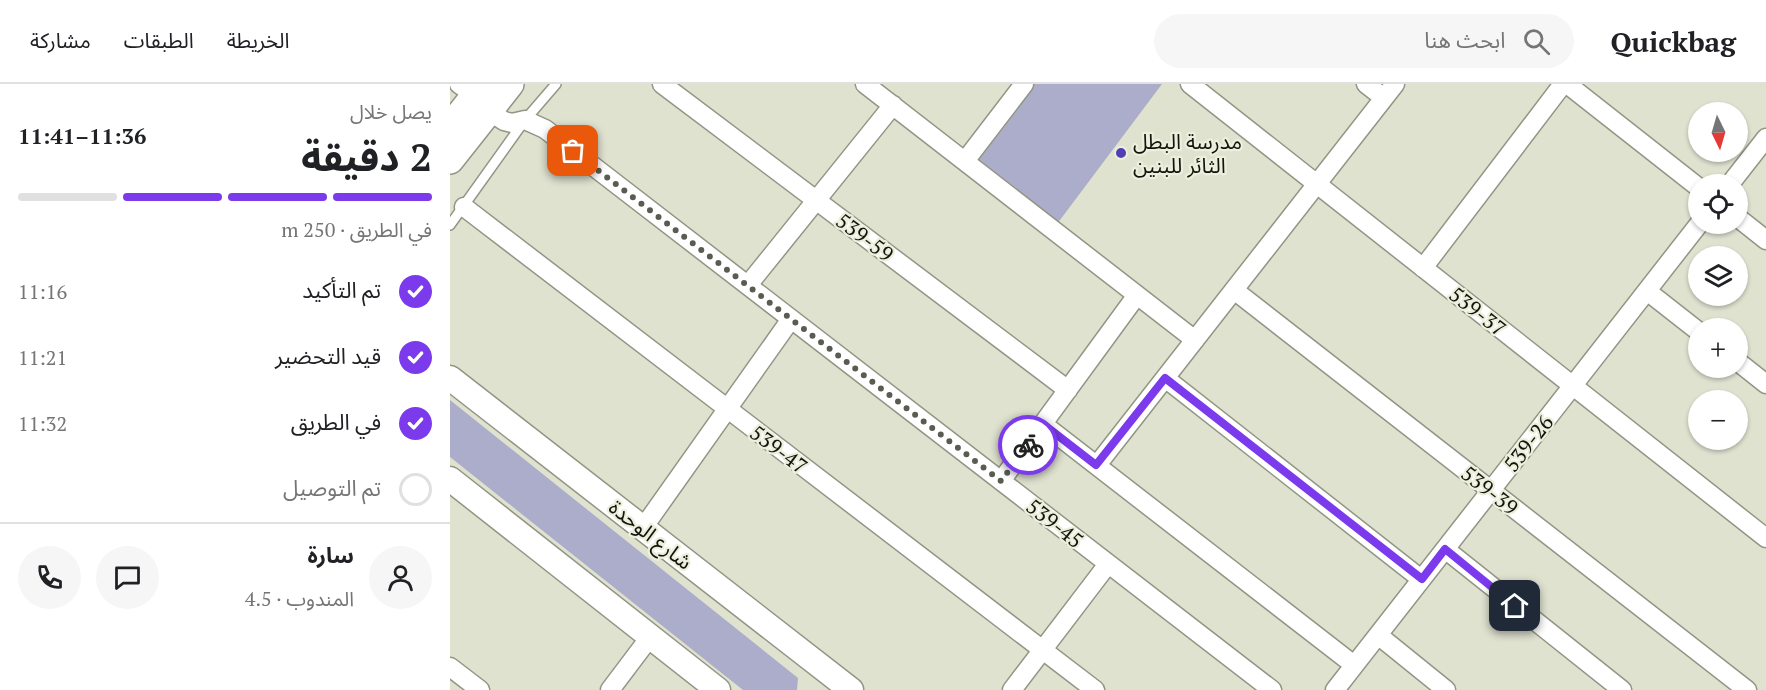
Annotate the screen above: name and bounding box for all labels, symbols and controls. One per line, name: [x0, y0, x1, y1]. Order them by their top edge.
search box: [1154, 14, 1574, 68]
text: Quickbag: [1610, 23, 1736, 60]
text: ابحث هنا: [1424, 25, 1505, 54]
icon: search: [1520, 25, 1553, 58]
text: مشاركة: [30, 26, 91, 54]
text: الطبقات: [124, 26, 194, 54]
text: الخريطة: [227, 26, 290, 54]
text: يصل خلال: [350, 98, 432, 125]
north arrow: [1688, 102, 1748, 162]
map controls: [1688, 102, 1748, 450]
text: 11:36–11:41: [18, 121, 146, 150]
pin: [547, 125, 598, 176]
place label: مدرسة البطل الثائر للبنين: [1133, 127, 1242, 179]
text: 2 دقيقة: [301, 130, 432, 182]
icon: bag: [556, 134, 589, 167]
marker: مدرسة البطل الثائر للبنين: [1114, 146, 1128, 160]
button: locate: [1688, 174, 1748, 234]
street label: 539-59: [831, 206, 899, 268]
text: في الطريق · 250 m: [281, 216, 432, 243]
button: layers: [1688, 246, 1748, 306]
text: تم التأكيد: [302, 275, 381, 304]
icon: check: [399, 275, 432, 308]
text: 11:16: [18, 278, 67, 305]
street label: 539-37: [1444, 280, 1512, 342]
button: +: [1688, 318, 1748, 378]
text: قيد التحضير: [275, 341, 381, 370]
icon: check: [399, 341, 432, 374]
text: 11:21: [18, 344, 67, 371]
button: −: [1688, 390, 1748, 450]
text: في الطريق: [291, 407, 381, 436]
icon: check: [399, 407, 432, 440]
street label: 539-26: [1497, 409, 1559, 477]
text: 11:32: [18, 410, 67, 437]
courier: [998, 415, 1058, 475]
street label: 539-47: [745, 418, 813, 480]
icon: bike: [1012, 429, 1045, 462]
street label: 539-39: [1456, 459, 1524, 521]
text: تم التوصيل: [283, 473, 381, 502]
street label: 539-45: [1021, 492, 1089, 554]
street label: شارع الوحدة: [602, 493, 698, 577]
text: سارة: [308, 540, 354, 569]
button: phone: [18, 546, 81, 609]
button: chat: [96, 546, 159, 609]
button: person: [369, 546, 432, 609]
pin: [1489, 580, 1540, 631]
text: المندوب · 4.5: [245, 585, 354, 612]
icon: home: [1498, 589, 1531, 622]

